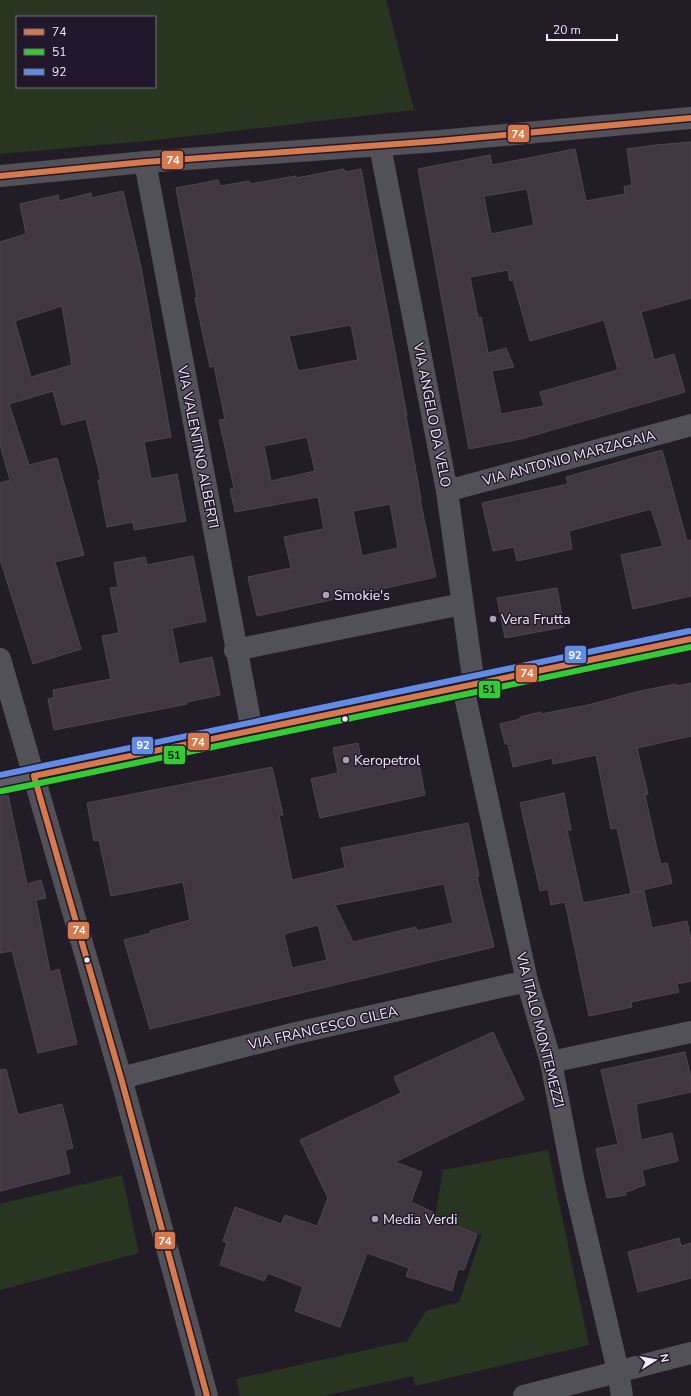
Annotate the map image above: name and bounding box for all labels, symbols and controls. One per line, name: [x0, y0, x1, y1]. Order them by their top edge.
legend: [16, 16, 156, 88]
scale bar: [547, 16, 617, 42]
text: 20 m: [553, 22, 581, 38]
text: 74: [52, 24, 66, 40]
text: 51: [52, 44, 66, 60]
text: 92: [52, 64, 66, 80]
line badge: 74: [507, 124, 530, 143]
text: 74: [511, 127, 525, 142]
line badge: 74: [161, 150, 184, 170]
text: 74: [166, 153, 180, 168]
street label: VIA ANGELO DA VELO: [408, 340, 455, 489]
street label: VIA VALENTINO ALBERTI: [173, 363, 223, 530]
street label: VIA ANTONIO MARZAGAIA: [479, 426, 658, 491]
place label: Smokie's: [334, 586, 390, 605]
marker: Smokie's: [321, 590, 331, 600]
place label: Vera Frutta: [500, 610, 571, 629]
marker: Vera Frutta: [488, 614, 498, 624]
line badge: 92: [564, 645, 587, 664]
text: 92: [568, 648, 582, 663]
line badge: 74: [515, 664, 538, 683]
text: 74: [520, 666, 534, 681]
line badge: 51: [478, 680, 501, 699]
text: 51: [482, 682, 496, 697]
unlabelled marker: [340, 714, 350, 724]
line badge: 74: [187, 732, 210, 751]
text: 74: [191, 735, 205, 750]
line badge: 92: [131, 736, 154, 755]
text: 92: [136, 738, 150, 753]
line badge: 51: [163, 745, 186, 765]
text: 51: [167, 748, 181, 763]
place label: Keropetrol: [354, 751, 421, 770]
marker: Keropetrol: [341, 755, 351, 765]
line badge: 74: [67, 921, 90, 940]
text: 74: [72, 923, 86, 938]
street label: VIA ITALO MONTEMEZZI: [511, 949, 569, 1110]
unlabelled marker: [82, 955, 92, 965]
street label: VIA FRANCESCO CILEA: [245, 1002, 400, 1055]
place label: Media Verdi: [383, 1210, 457, 1229]
marker: Media Verdi: [370, 1214, 380, 1224]
line badge: 74: [154, 1231, 176, 1250]
text: 74: [158, 1234, 172, 1249]
north arrow: [635, 1340, 675, 1380]
text: N: [656, 1353, 672, 1364]

